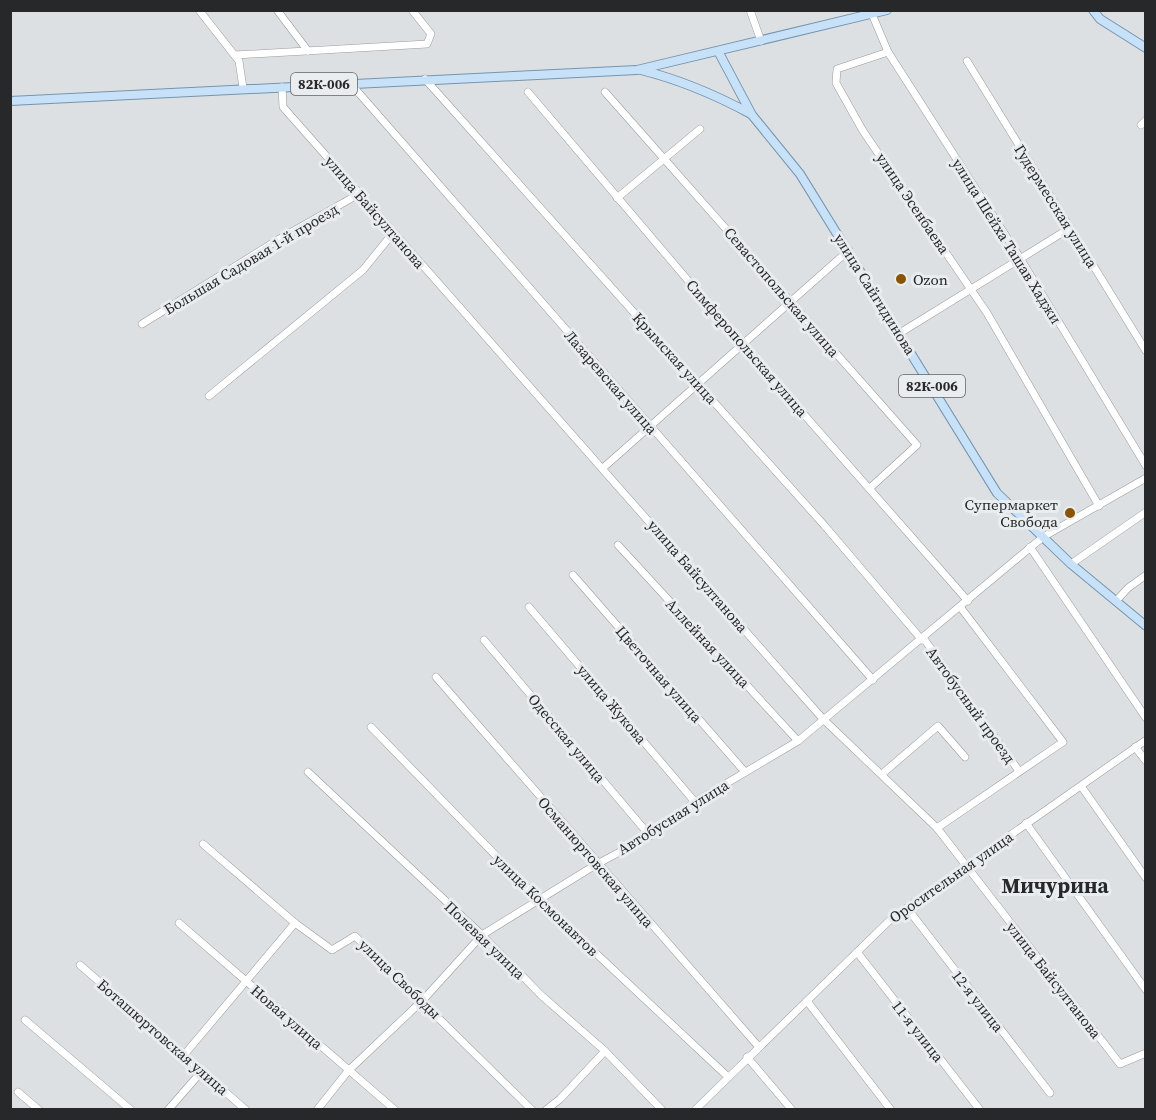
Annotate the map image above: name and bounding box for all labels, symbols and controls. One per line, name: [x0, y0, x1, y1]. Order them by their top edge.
road number: 82К-006: [291, 73, 357, 95]
street label: Гудермесская улица: [1009, 140, 1103, 272]
street label: улица Эсенбаева: [871, 148, 955, 258]
street label: улица Байсултанова: [320, 151, 430, 273]
street label: улица Шейха Ташав Хаджи: [947, 154, 1067, 328]
street label: Большая Садовая 1-й проезд: [160, 198, 343, 320]
street label: Севастопольская улица: [720, 222, 845, 362]
street label: улица Сайгидинова: [829, 229, 921, 359]
place label: Ozon: [913, 269, 948, 290]
marker: Ozon: [894, 272, 908, 286]
street label: Симферопольская улица: [681, 275, 813, 421]
street label: Крымская улица: [628, 307, 722, 409]
street label: Лазаревская улица: [560, 325, 663, 439]
road number: 82К-006: [899, 375, 965, 397]
place label: Супермаркет Свобода: [965, 494, 1058, 532]
marker: Супермаркет Свобода: [1063, 506, 1077, 520]
street label: улица Байсултанова: [643, 515, 753, 637]
street label: Аллейная улица: [661, 594, 755, 693]
street label: Цветочная улица: [611, 621, 707, 727]
street label: Автобусный проезд: [922, 642, 1021, 768]
street label: улица Жукова: [572, 660, 652, 749]
street label: Одесская улица: [523, 689, 611, 787]
street label: Автобусная улица: [613, 774, 733, 860]
street label: Османюртовская улица: [533, 792, 659, 932]
street label: Оросительная улица: [885, 826, 1017, 928]
street label: улица Космонавтов: [489, 849, 603, 961]
district label: Мичурина: [1001, 871, 1109, 900]
street label: Полевая улица: [440, 896, 530, 984]
street label: улица Байсултанова: [1002, 917, 1107, 1043]
street label: улица Свободы: [354, 934, 446, 1024]
street label: 12-я улица: [947, 966, 1009, 1037]
street label: Боташюртовская улица: [93, 974, 233, 1100]
street label: Новая улица: [247, 980, 328, 1054]
street label: 11-я улица: [887, 996, 949, 1067]

